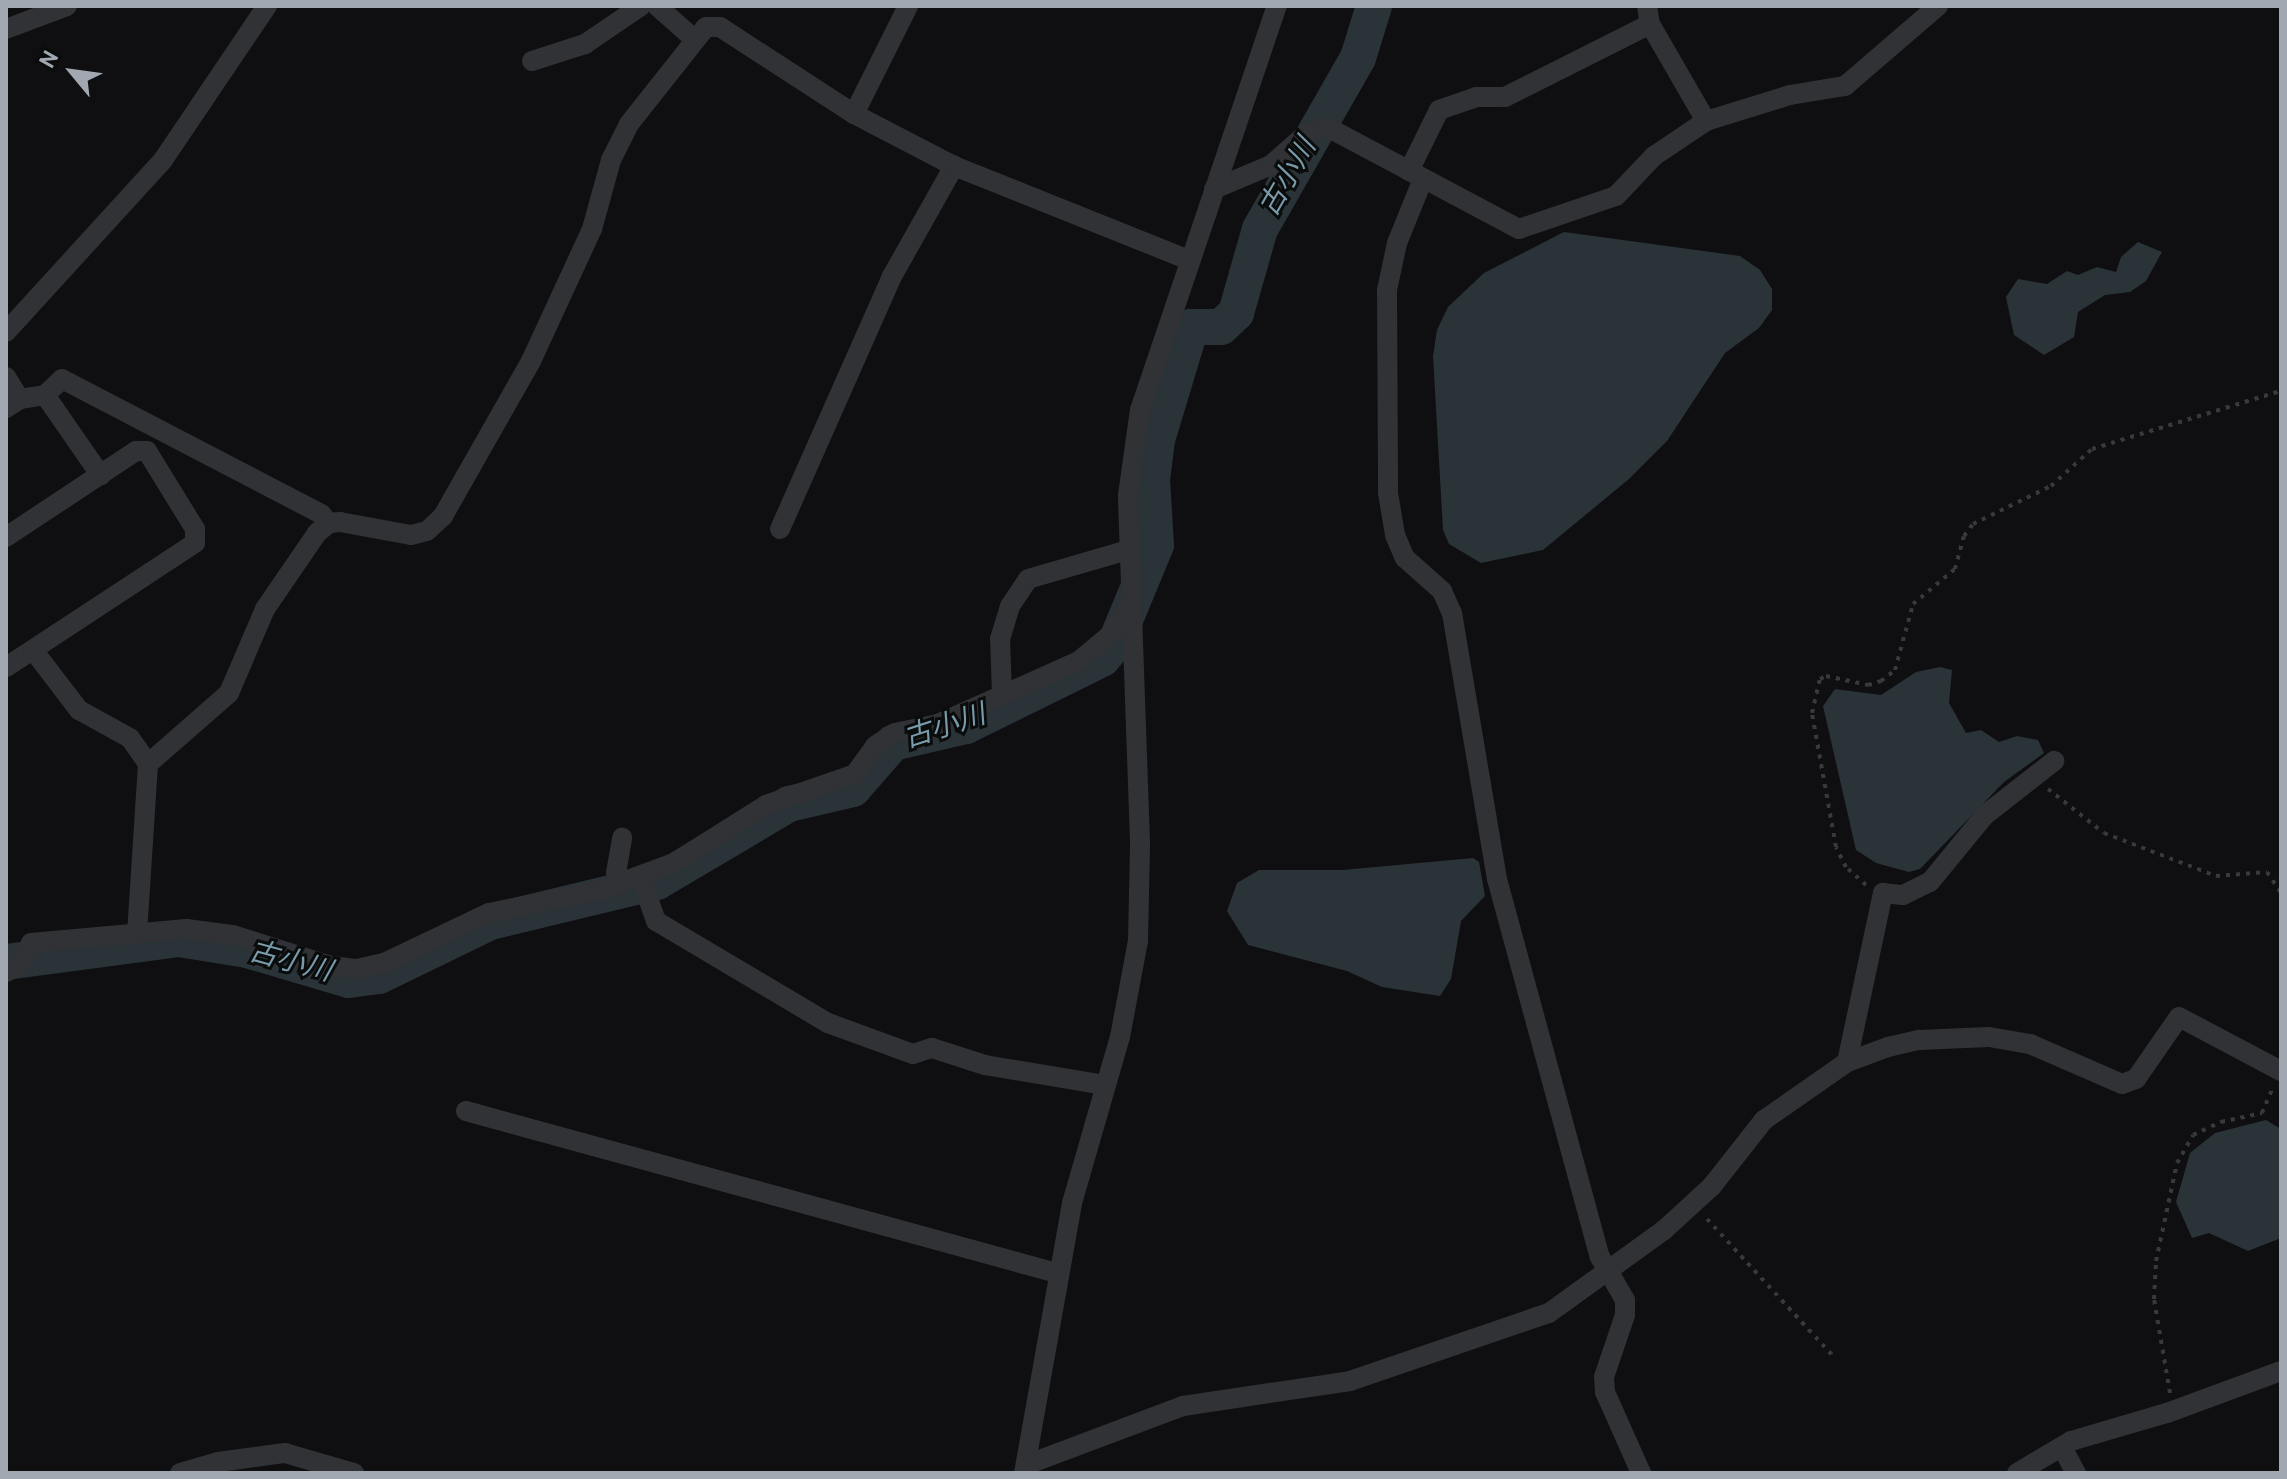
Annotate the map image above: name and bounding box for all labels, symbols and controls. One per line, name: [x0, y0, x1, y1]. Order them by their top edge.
north arrow: [32, 32, 112, 112]
text: N: [35, 47, 66, 74]
water label: 古小川: [1253, 133, 1325, 223]
water label: 古小川: [900, 699, 990, 757]
water label: 古小川: [245, 936, 335, 990]

